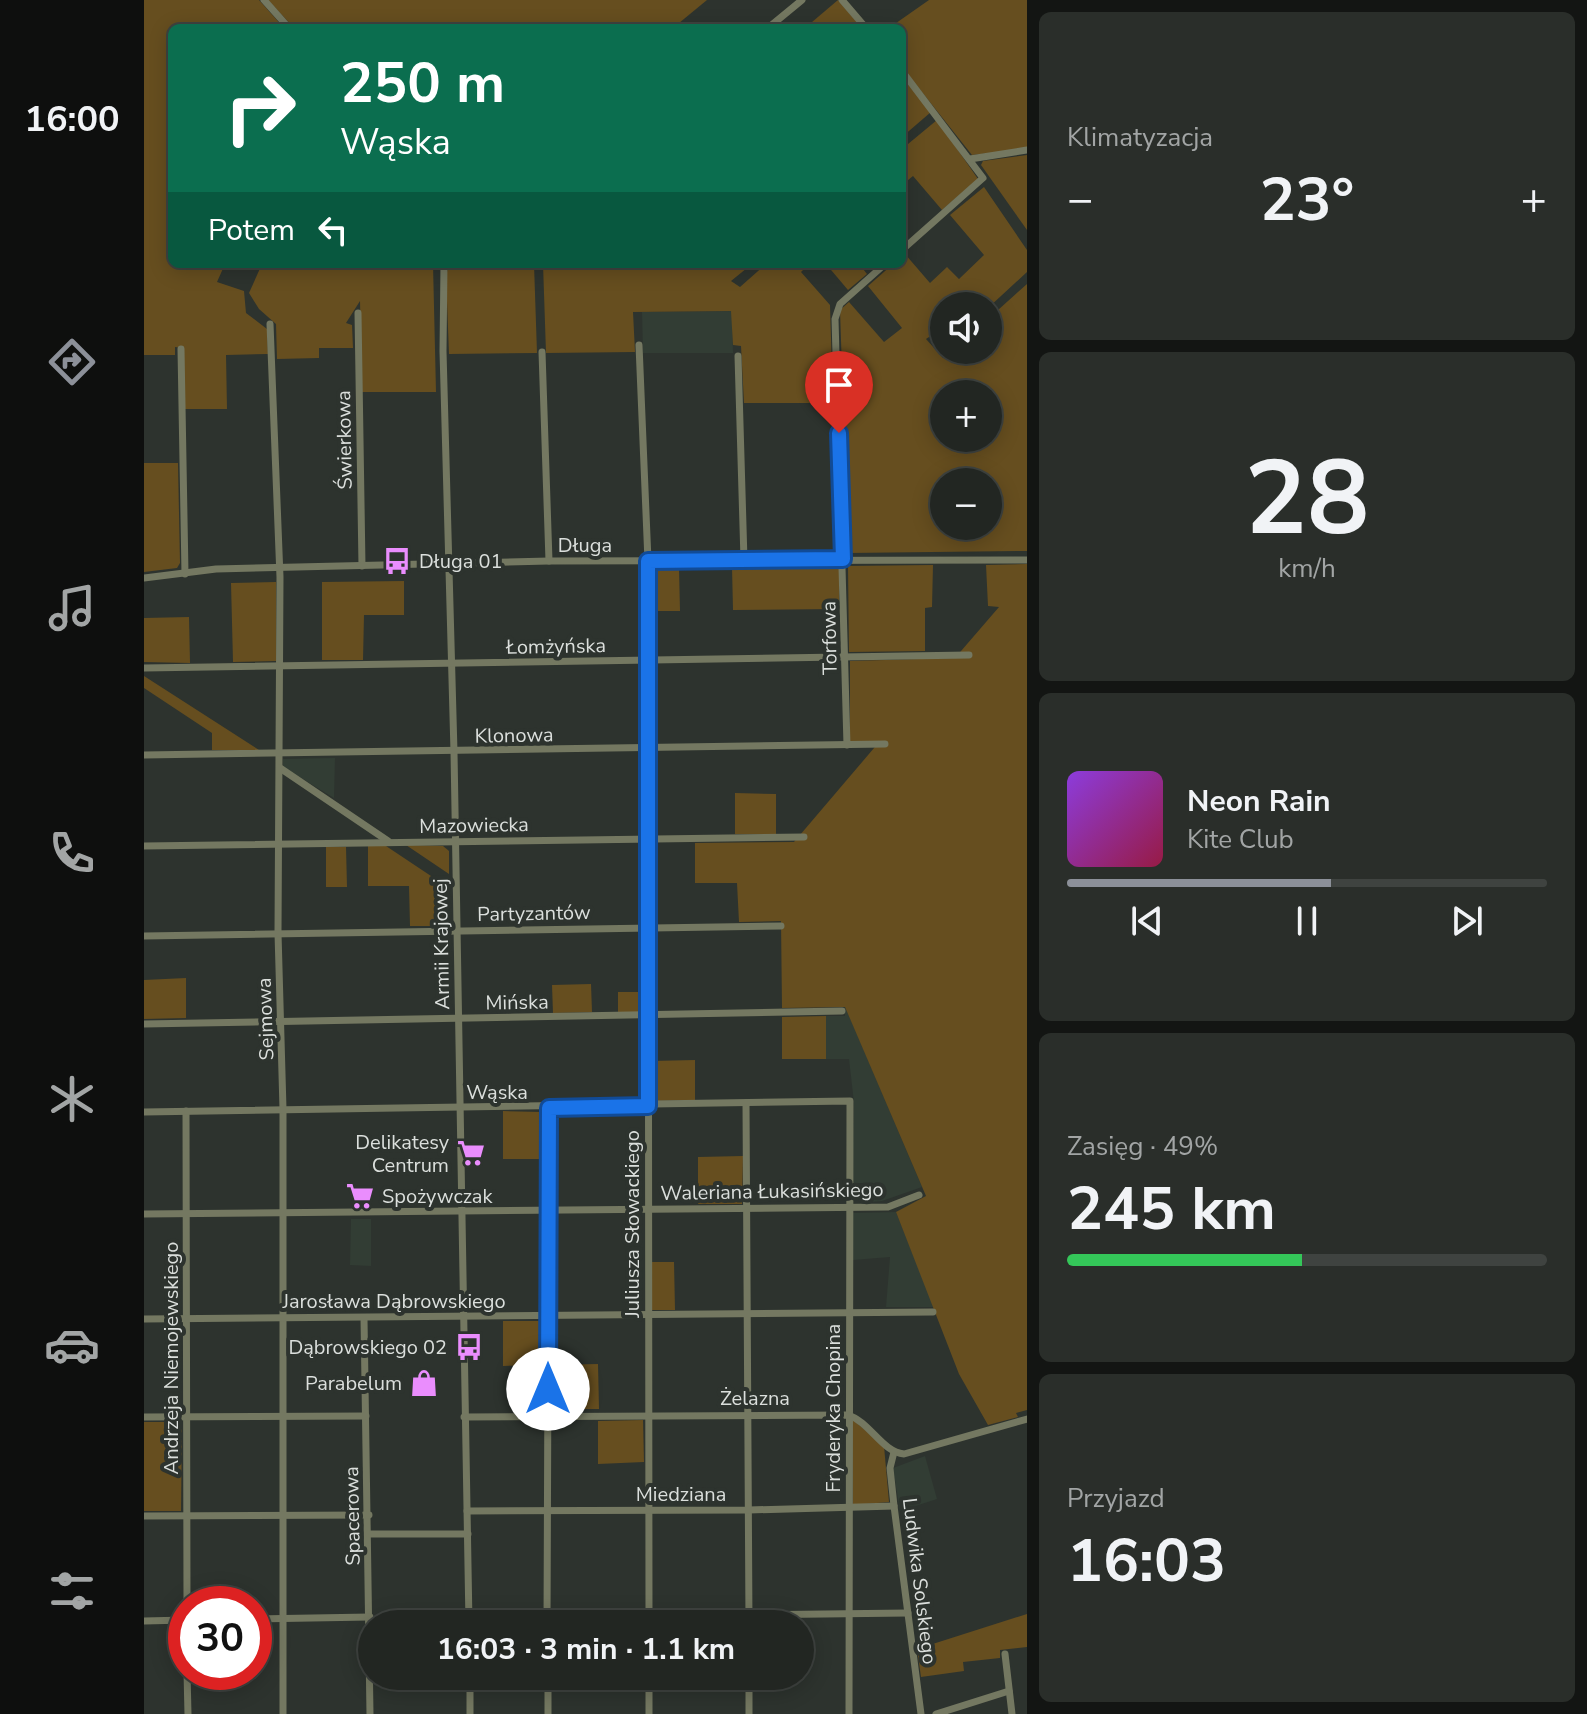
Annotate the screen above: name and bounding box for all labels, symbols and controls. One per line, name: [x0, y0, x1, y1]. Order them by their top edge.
text: 250 m: [340, 45, 505, 122]
icon: right: [208, 56, 312, 160]
text: 16:00: [24, 95, 120, 144]
text: Wąska: [340, 118, 451, 167]
text: Klimatyzacja: [1067, 120, 1213, 155]
text: 23°: [1260, 159, 1354, 241]
text: −: [1067, 170, 1093, 230]
text: +: [1521, 170, 1547, 230]
icon: left: [311, 208, 355, 252]
text: Potem: [208, 210, 295, 251]
map controls: [930, 292, 1002, 540]
button: sound: [930, 292, 1002, 364]
icon: directions: [44, 334, 100, 390]
pin: [805, 351, 873, 433]
icon: arrive: [817, 363, 861, 407]
button: +: [930, 380, 1002, 452]
street label: Świerkowa: [330, 390, 359, 490]
text: 28: [1245, 428, 1369, 570]
button: −: [930, 468, 1002, 540]
street label: Długa: [558, 532, 612, 559]
bus stop icon: Długa 01: [382, 546, 412, 576]
place label: Długa 01: [419, 548, 502, 575]
text: km/h: [1278, 551, 1336, 586]
icon: music: [44, 580, 100, 636]
street label: Torfowa: [815, 601, 844, 675]
street label: Łomżyńska: [505, 632, 606, 661]
street label: Klonowa: [474, 721, 554, 750]
text: Neon Rain: [1187, 781, 1331, 822]
street label: Mazowiecka: [419, 811, 529, 840]
text: Kite Club: [1187, 822, 1294, 857]
icon: phone: [44, 825, 100, 881]
street label: Armii Krajowej: [427, 878, 456, 1010]
street label: Partyzantów: [477, 899, 591, 928]
icon: previous: [1125, 899, 1169, 943]
icon: pause: [1285, 899, 1329, 943]
icon: next: [1445, 899, 1489, 943]
street label: Sejmowa: [251, 977, 280, 1061]
street label: Mińska: [485, 988, 549, 1017]
icon: climate: [44, 1071, 100, 1127]
street label: Wąska: [466, 1079, 528, 1106]
place label: Delikatesy Centrum: [355, 1129, 450, 1179]
text: Zasięg · 49%: [1067, 1129, 1218, 1164]
street label: Juliusza Słowackiego: [619, 1130, 646, 1319]
supermarket icon: Delikatesy Centrum: [456, 1138, 486, 1168]
text: 245 km: [1067, 1168, 1276, 1250]
street label: Waleriana Łukasińskiego: [660, 1176, 884, 1207]
supermarket icon: Spożywczak: [345, 1181, 375, 1211]
place label: Spożywczak: [382, 1183, 493, 1210]
street label: Andrzeja Niemojewskiego: [158, 1242, 185, 1474]
street label: Jarosława Dąbrowskiego: [281, 1288, 506, 1315]
icon: car: [44, 1317, 100, 1373]
street label: Fryderyka Chopina: [820, 1324, 847, 1492]
bus stop icon: Dąbrowskiego 02: [454, 1332, 484, 1362]
place label: Dąbrowskiego 02: [288, 1334, 447, 1361]
position arrow: [506, 1347, 590, 1431]
shop icon: Parabelum: [409, 1368, 439, 1398]
place label: Parabelum: [305, 1370, 402, 1397]
street label: Żelazna: [720, 1385, 790, 1412]
street label: Spacerowa: [338, 1466, 367, 1566]
street label: Miedziana: [636, 1481, 726, 1508]
text: Przyjazd: [1067, 1481, 1165, 1516]
street label: Ludwika Solskiego: [896, 1496, 943, 1666]
text: 16:03: [1067, 1520, 1226, 1602]
icon: filters: [44, 1563, 100, 1619]
speed limit sign: 30: [168, 1586, 272, 1690]
text: 16:03 · 3 min · 1.1 km: [437, 1629, 735, 1670]

